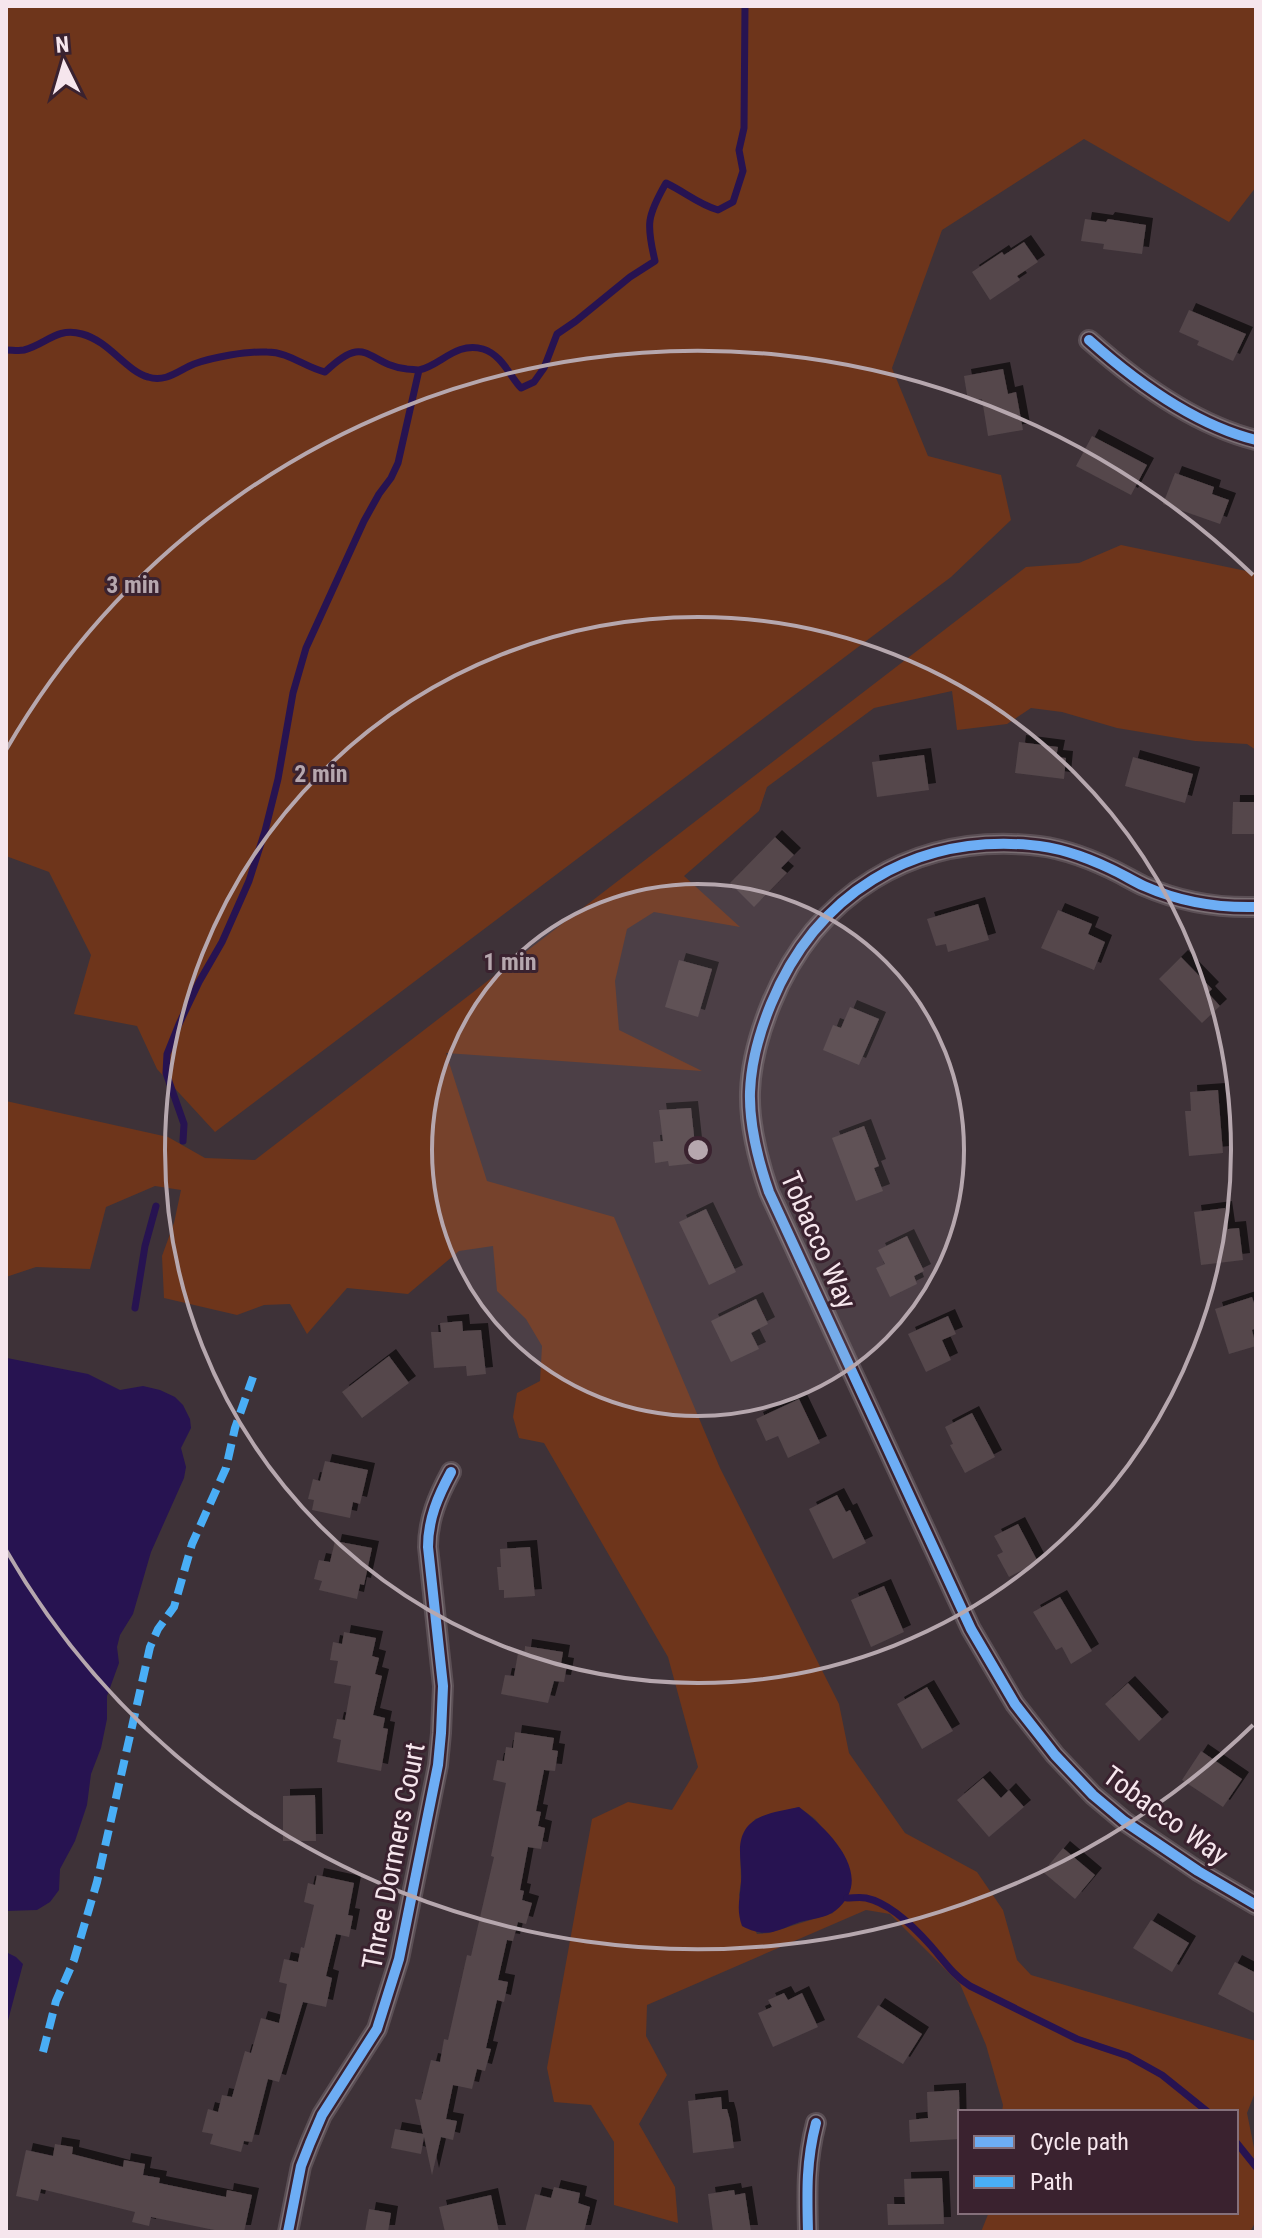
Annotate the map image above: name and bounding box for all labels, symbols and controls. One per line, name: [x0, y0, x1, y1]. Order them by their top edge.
north arrow: [24, 24, 104, 104]
text: N: [54, 32, 70, 58]
text: 3 min: [106, 571, 160, 599]
text: 2 min: [294, 760, 348, 788]
text: 1 min: [483, 948, 537, 976]
centre of rings: [684, 1136, 712, 1164]
street label: Tobacco Way: [774, 1167, 864, 1314]
street label: Three Dormers Court: [355, 1740, 432, 1972]
street label: Tobacco Way: [1097, 1759, 1235, 1872]
legend: [958, 2110, 1238, 2214]
text: Cycle path: [1030, 2128, 1129, 2156]
text: Path: [1030, 2168, 1073, 2196]

